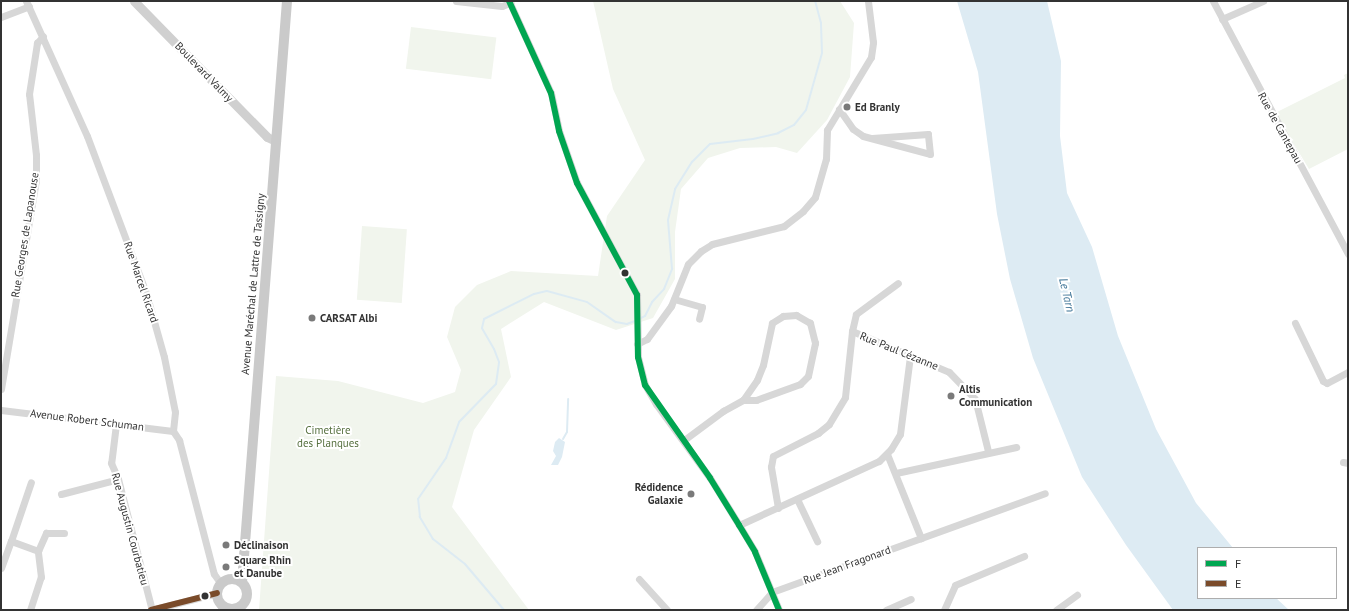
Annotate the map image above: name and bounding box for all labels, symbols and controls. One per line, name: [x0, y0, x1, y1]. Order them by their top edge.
street label: Boulevard Valmy: [172, 39, 236, 105]
street label: Rue de Cantepau: [1255, 90, 1305, 166]
place label: Ed Branly: [855, 100, 900, 114]
marker: Ed Branly: [842, 102, 852, 112]
street label: Rue Georges de Lapanouse: [9, 171, 41, 299]
street label: Avenue Maréchal de Lattre de Tassigny: [238, 193, 268, 375]
street label: Rue Marcel Ricard: [121, 240, 161, 324]
unlabelled marker: [620, 268, 630, 278]
water label: Le Tarn: [1056, 276, 1078, 314]
place label: CARSAT Albi: [320, 311, 378, 325]
marker: CARSAT Albi: [307, 313, 317, 323]
street label: Rue Paul Cézanne: [858, 329, 940, 373]
place label: Altis Communication: [959, 383, 1032, 409]
marker: Altis Communication: [946, 391, 956, 401]
street label: Avenue Robert Schuman: [29, 406, 145, 434]
park label: Cimetière des Planques: [297, 424, 359, 450]
street label: Rue Augustin Courbatieu: [109, 471, 151, 587]
place label: Rédidence Galaxie: [635, 481, 683, 507]
marker: Rédidence Galaxie: [686, 489, 696, 499]
place label: Déclinaison: [234, 538, 289, 552]
marker: Déclinaison: [221, 540, 231, 550]
street label: Rue Jean Fragonard: [802, 543, 892, 587]
legend: [1197, 547, 1337, 599]
place label: Square Rhin et Danube: [234, 554, 291, 580]
text: F: [1235, 556, 1241, 571]
marker: Square Rhin et Danube: [221, 562, 231, 572]
text: E: [1235, 576, 1241, 591]
unlabelled marker: [200, 591, 210, 601]

